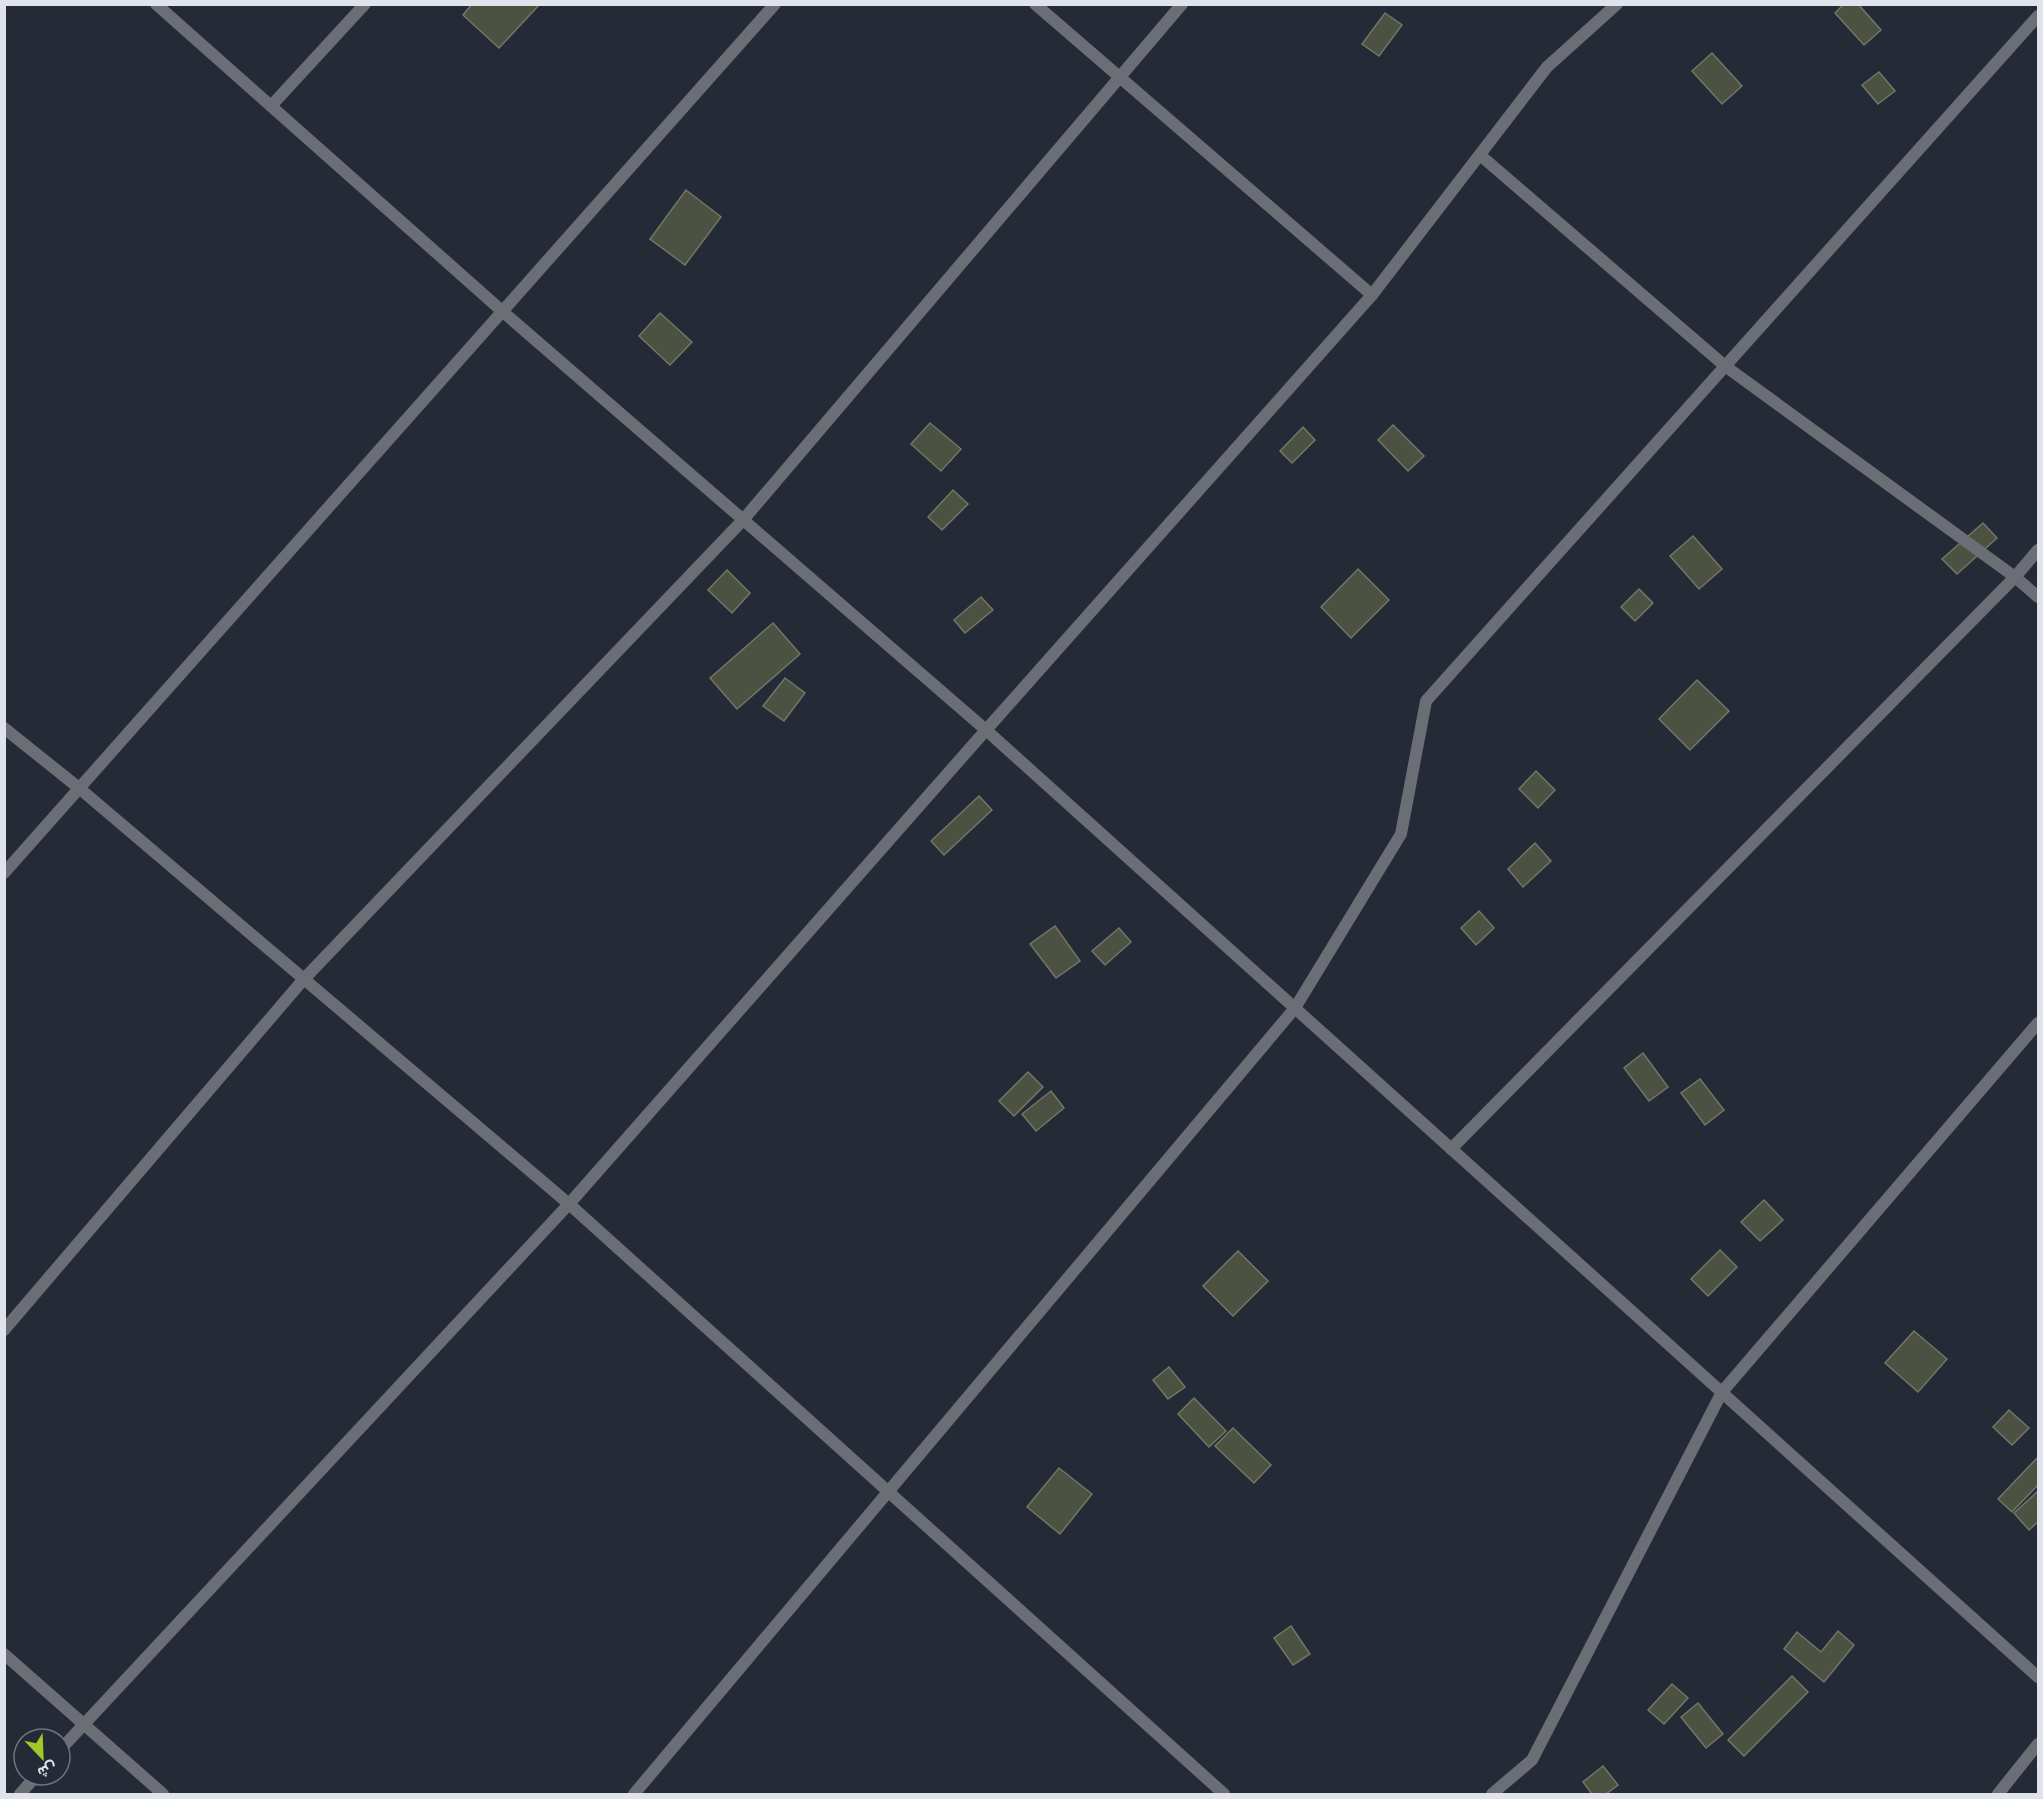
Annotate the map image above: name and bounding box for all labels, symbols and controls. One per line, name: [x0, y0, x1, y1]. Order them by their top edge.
north arrow: [12, 1727, 72, 1787]
text: ش: [35, 1758, 60, 1783]

